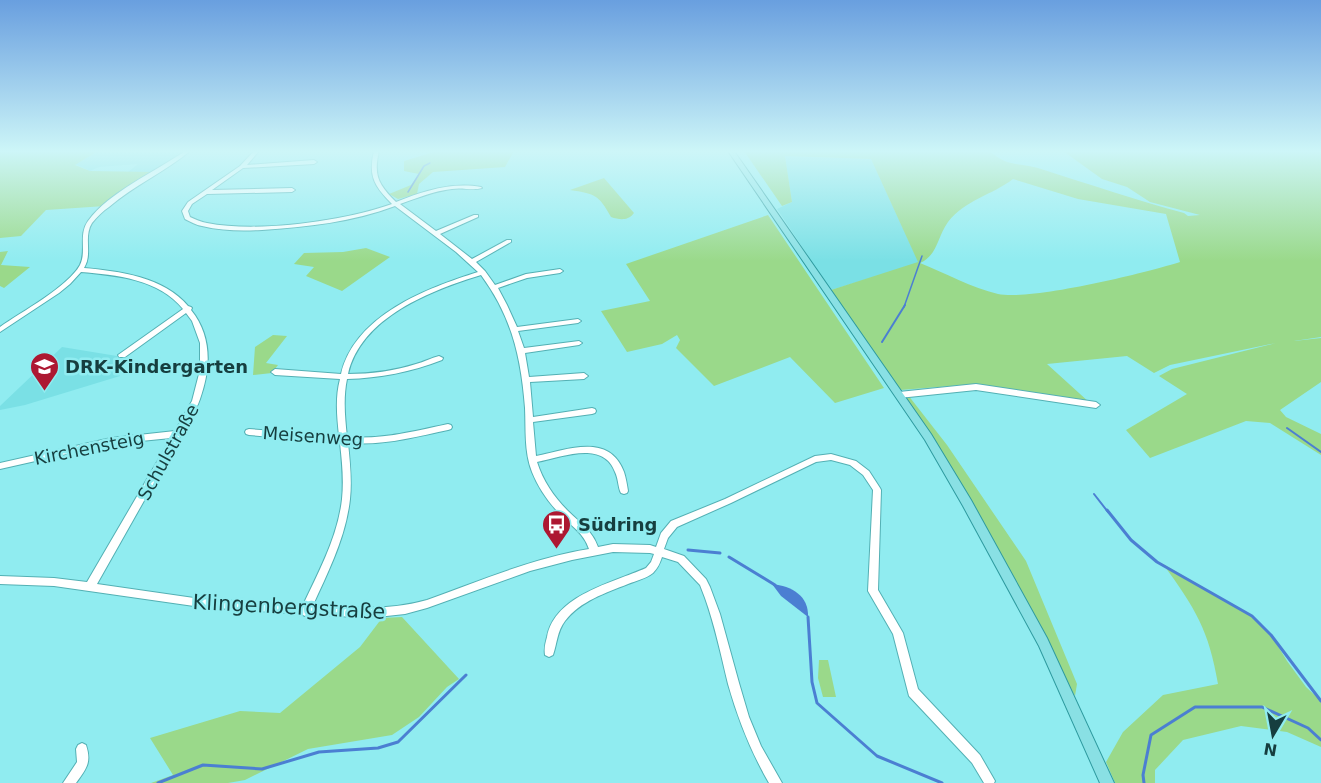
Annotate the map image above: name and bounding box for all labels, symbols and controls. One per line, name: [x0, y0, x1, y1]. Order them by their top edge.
school or university icon: DRK-Kindergarten: [28, 350, 60, 392]
place label: DRK-Kindergarten: [65, 356, 248, 377]
street label: Schulstraße: [133, 400, 203, 504]
street label: Meisenweg: [262, 422, 364, 450]
street label: Kirchensteig: [32, 427, 146, 469]
bus stop icon: Südring: [541, 508, 573, 550]
place label: Südring: [578, 514, 657, 535]
street label: Klingenbergstraße: [192, 590, 386, 624]
north arrow: [1243, 705, 1303, 765]
text: N: [1262, 739, 1279, 760]

